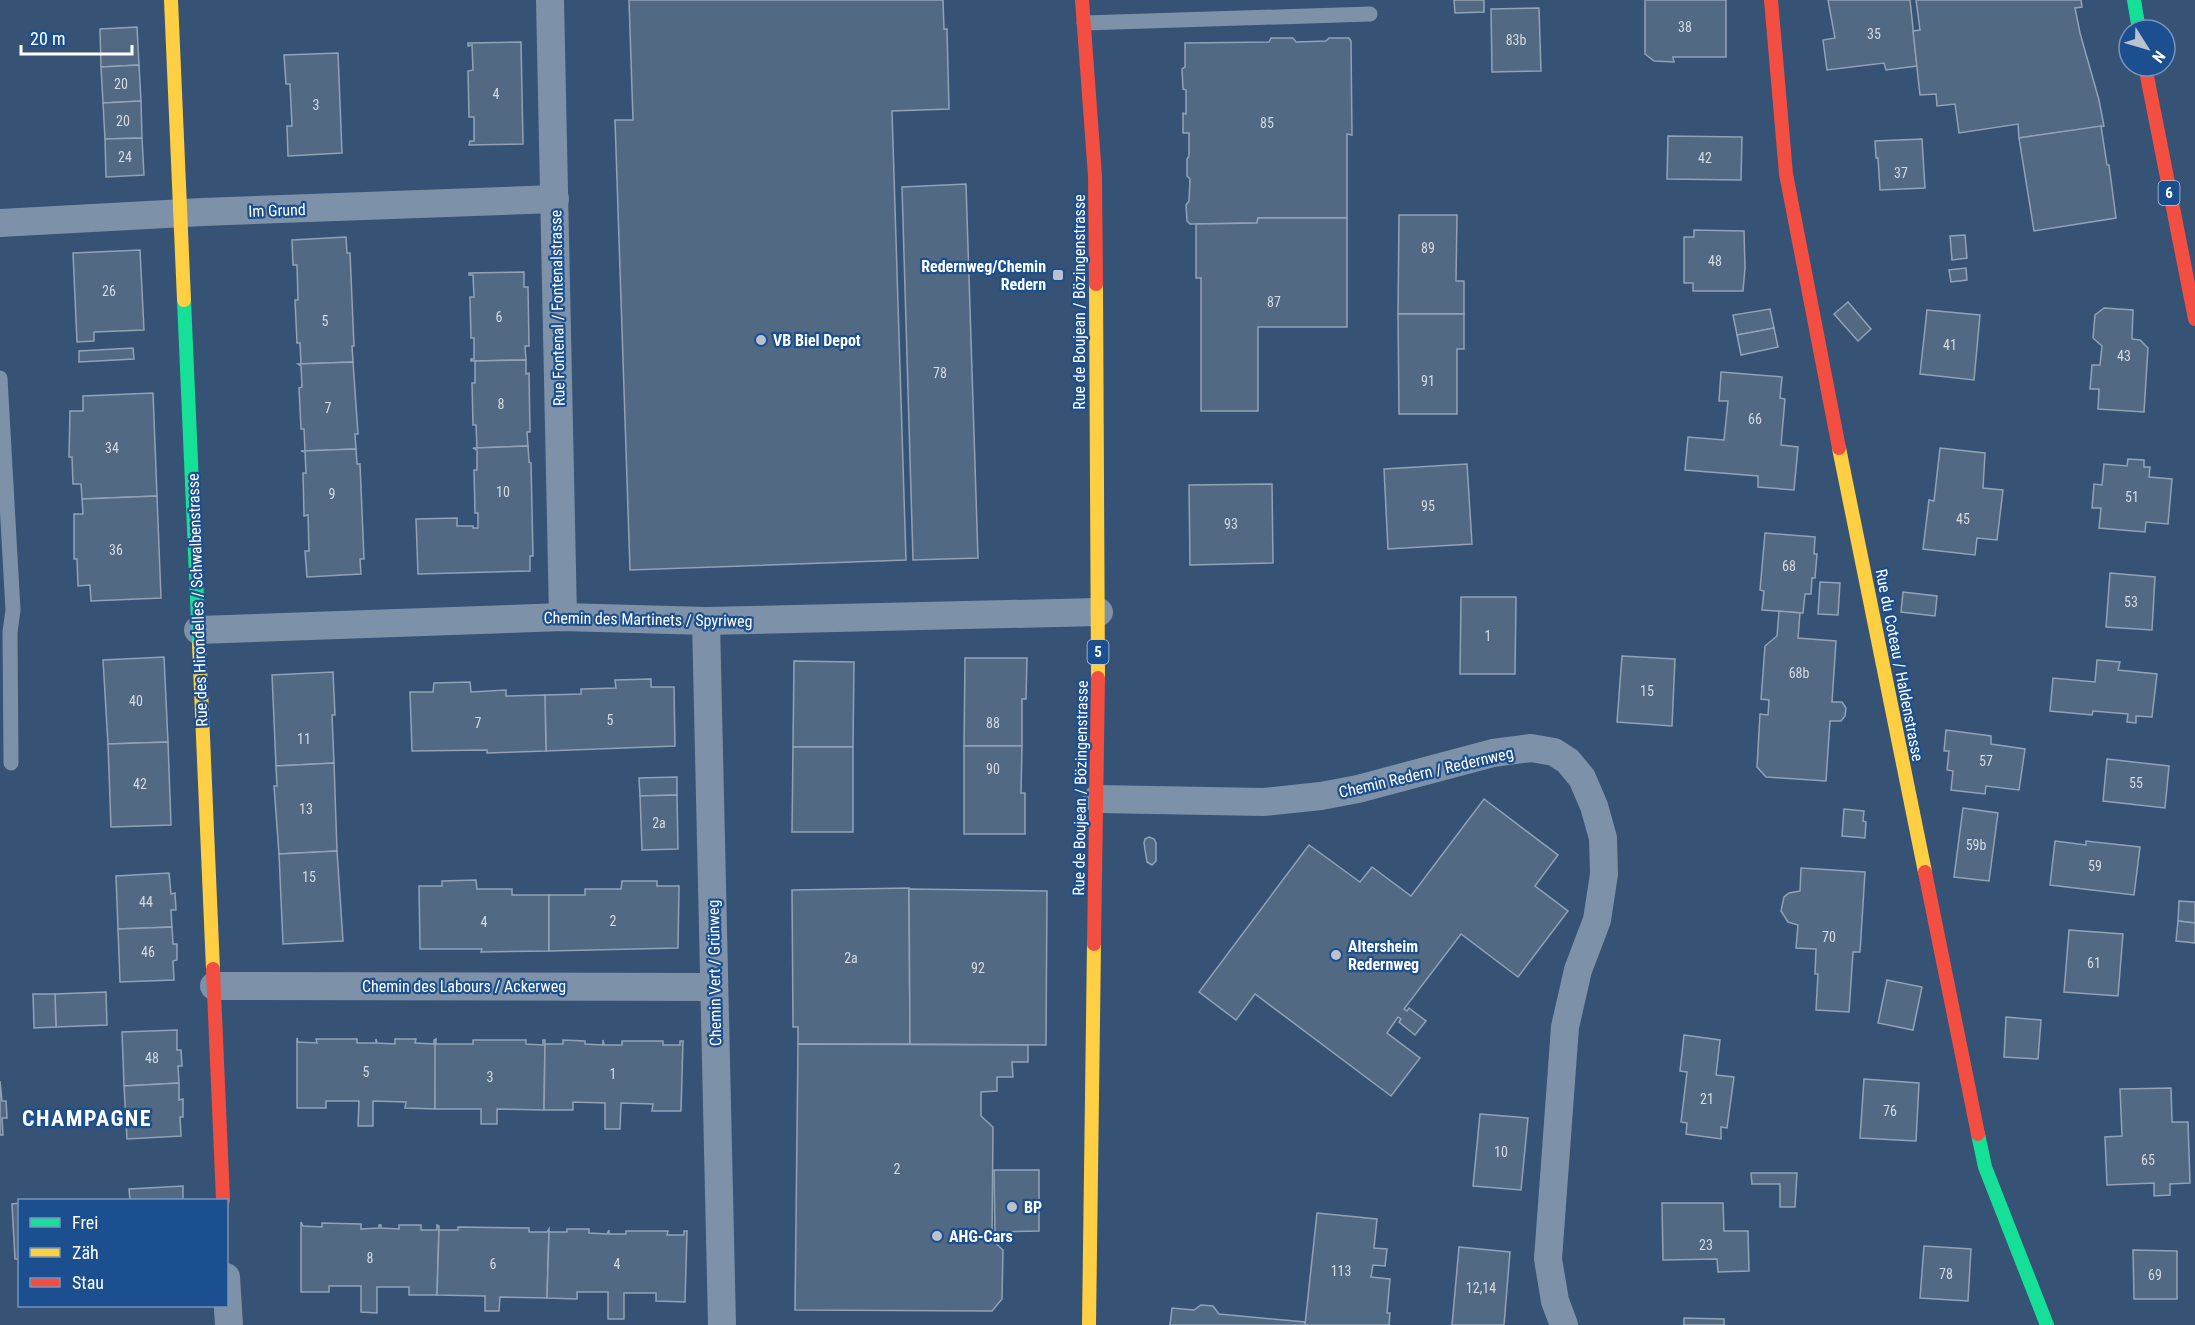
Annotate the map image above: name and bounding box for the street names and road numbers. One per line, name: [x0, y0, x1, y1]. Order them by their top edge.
road number: 6: [2158, 181, 2180, 205]
street label: Rue de Boujean / Bözingenstrasse: [1070, 194, 1089, 410]
street label: Im Grund: [248, 200, 306, 221]
street label: Rue Fontenal / Fontenalstrasse: [546, 210, 569, 406]
street label: Rue des Hirondelles / Schwalbenstrasse: [184, 473, 211, 727]
street label: Rue du Coteau / Haldenstrasse: [1872, 567, 1927, 763]
street label: Chemin des Martinets / Spyriweg: [543, 608, 753, 631]
road number: 5: [1088, 640, 1108, 664]
street label: Rue de Boujean / Bözingenstrasse: [1069, 680, 1092, 896]
street label: Chemin Redern / Redernweg: [1337, 743, 1515, 802]
street label: Chemin Vert / Grünweg: [704, 900, 725, 1046]
street label: Chemin des Labours / Ackerweg: [362, 977, 566, 996]

